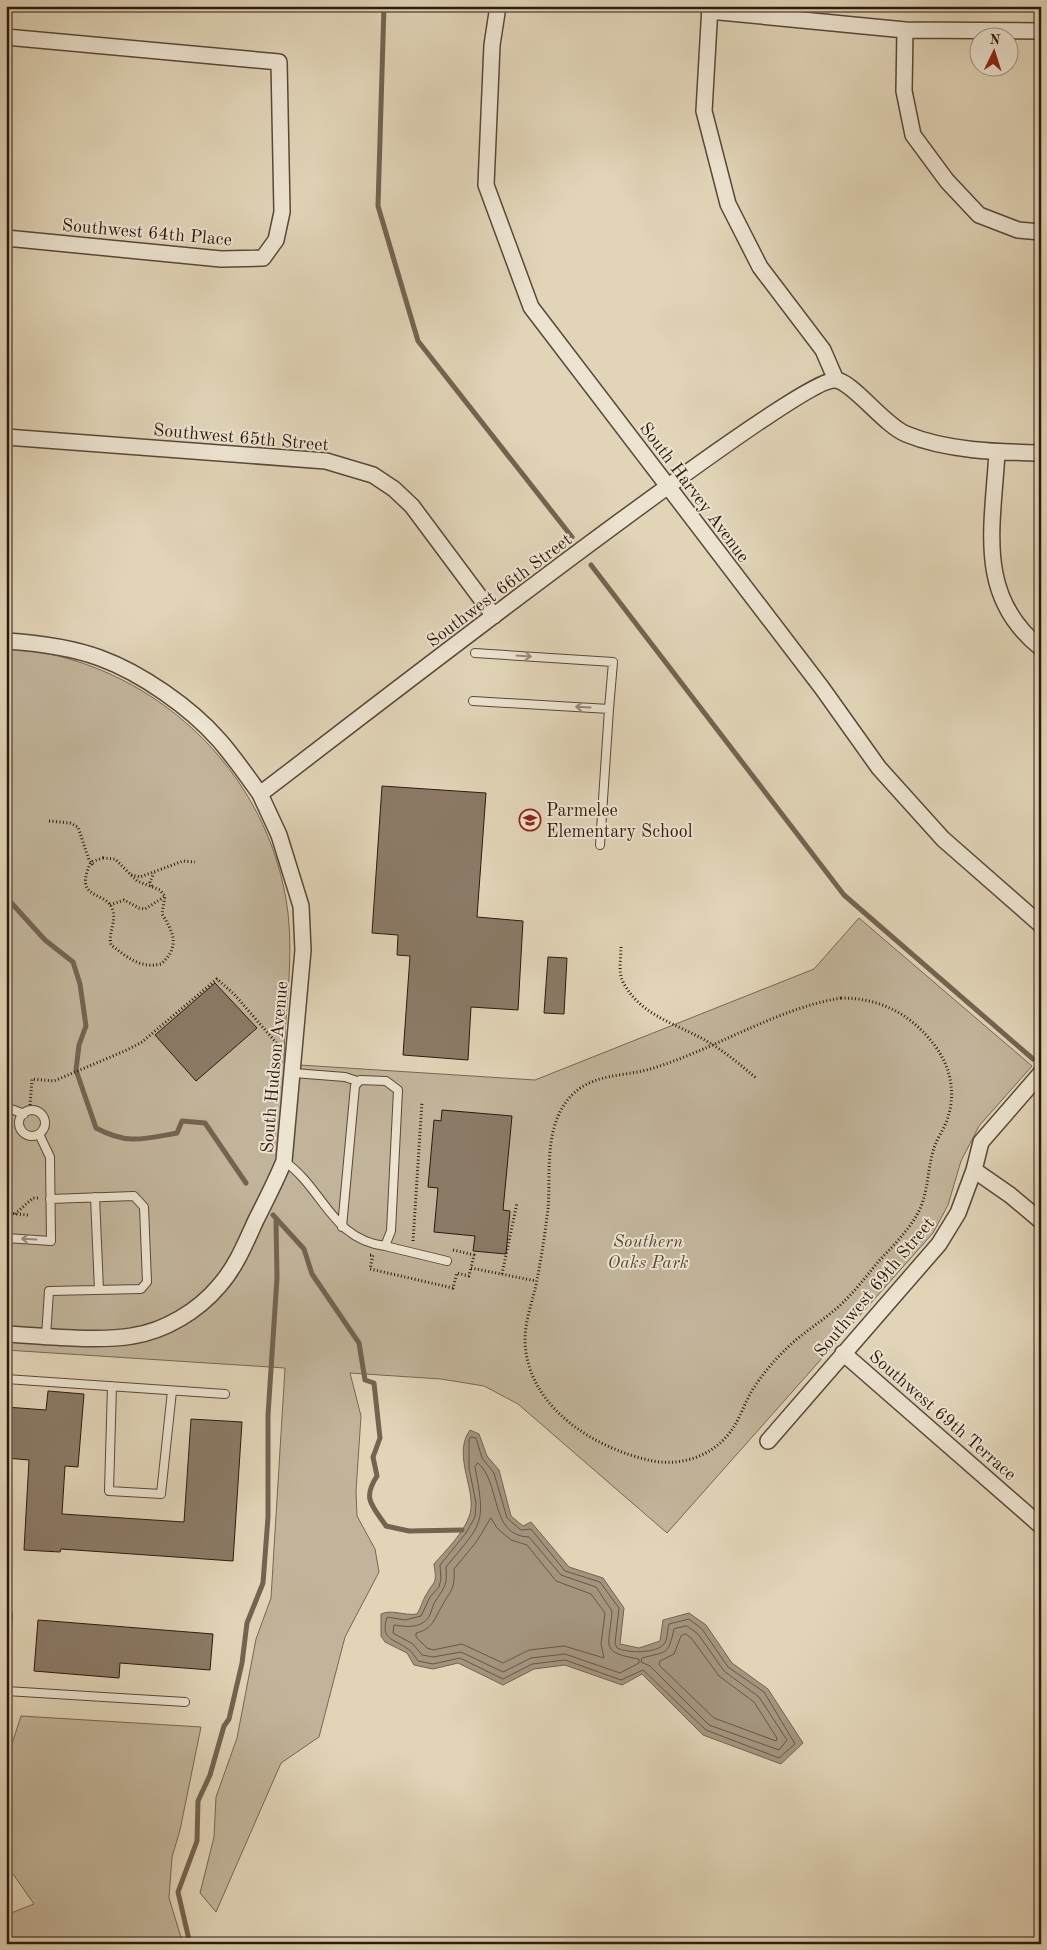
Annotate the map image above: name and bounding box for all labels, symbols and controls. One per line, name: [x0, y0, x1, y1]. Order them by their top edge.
north arrow: [970, 28, 1020, 78]
text: N: [989, 33, 1001, 47]
street label: Southwest 64th Place: [61, 217, 233, 249]
street label: South Harvey Avenue: [636, 419, 753, 566]
street label: Southwest 65th Street: [152, 421, 329, 455]
street label: Southwest 66th Street: [424, 531, 575, 651]
one-way arrow: [516, 652, 532, 661]
one-way arrow: [575, 703, 591, 712]
place label: Parmelee Elementary School: [546, 802, 693, 841]
school or university icon: Parmelee Elementary School: [518, 808, 542, 832]
street label: South Hudson Avenue: [259, 980, 291, 1154]
street label: Southwest 69th Street: [811, 1214, 938, 1361]
park label: Southern Oaks Park: [607, 1233, 689, 1272]
one-way arrow: [21, 1235, 37, 1244]
street label: Southwest 69th Terrace: [865, 1347, 1019, 1484]

